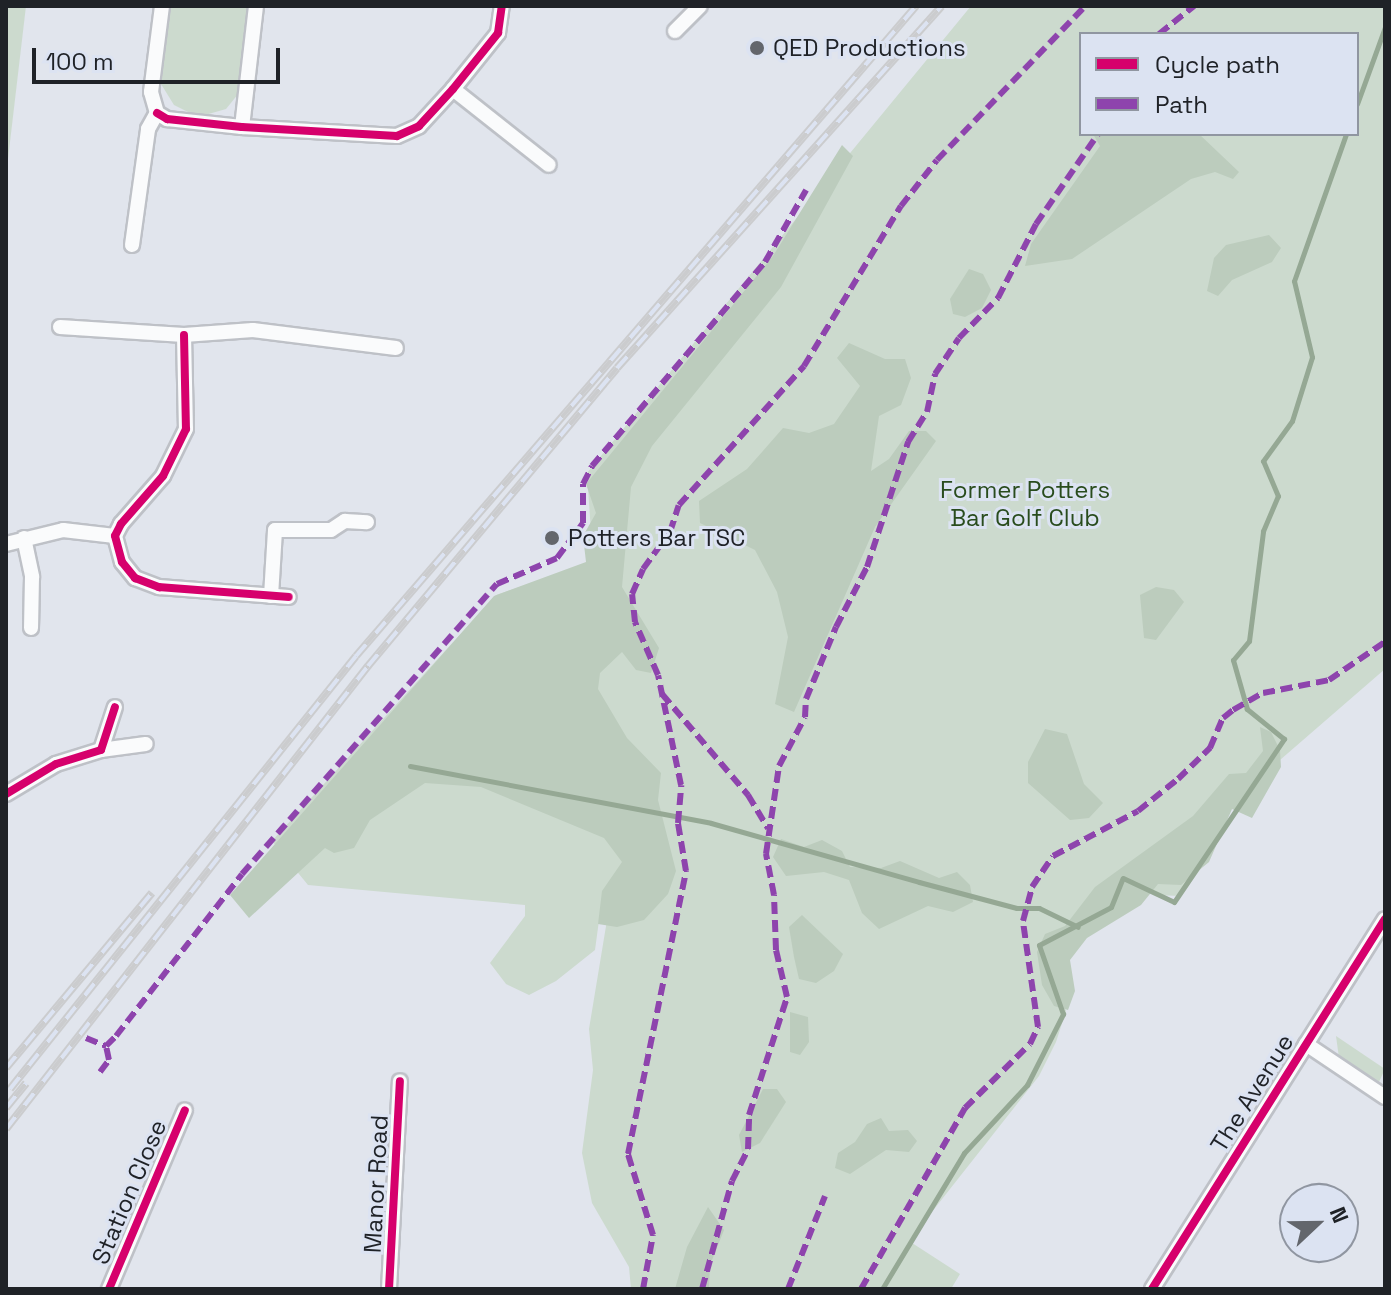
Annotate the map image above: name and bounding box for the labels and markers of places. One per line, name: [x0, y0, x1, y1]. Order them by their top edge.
place label: QED Productions: [773, 34, 966, 62]
marker: QED Productions: [748, 39, 766, 57]
place label: Potters Bar TSC: [568, 524, 746, 552]
marker: Potters Bar TSC: [543, 529, 561, 547]

